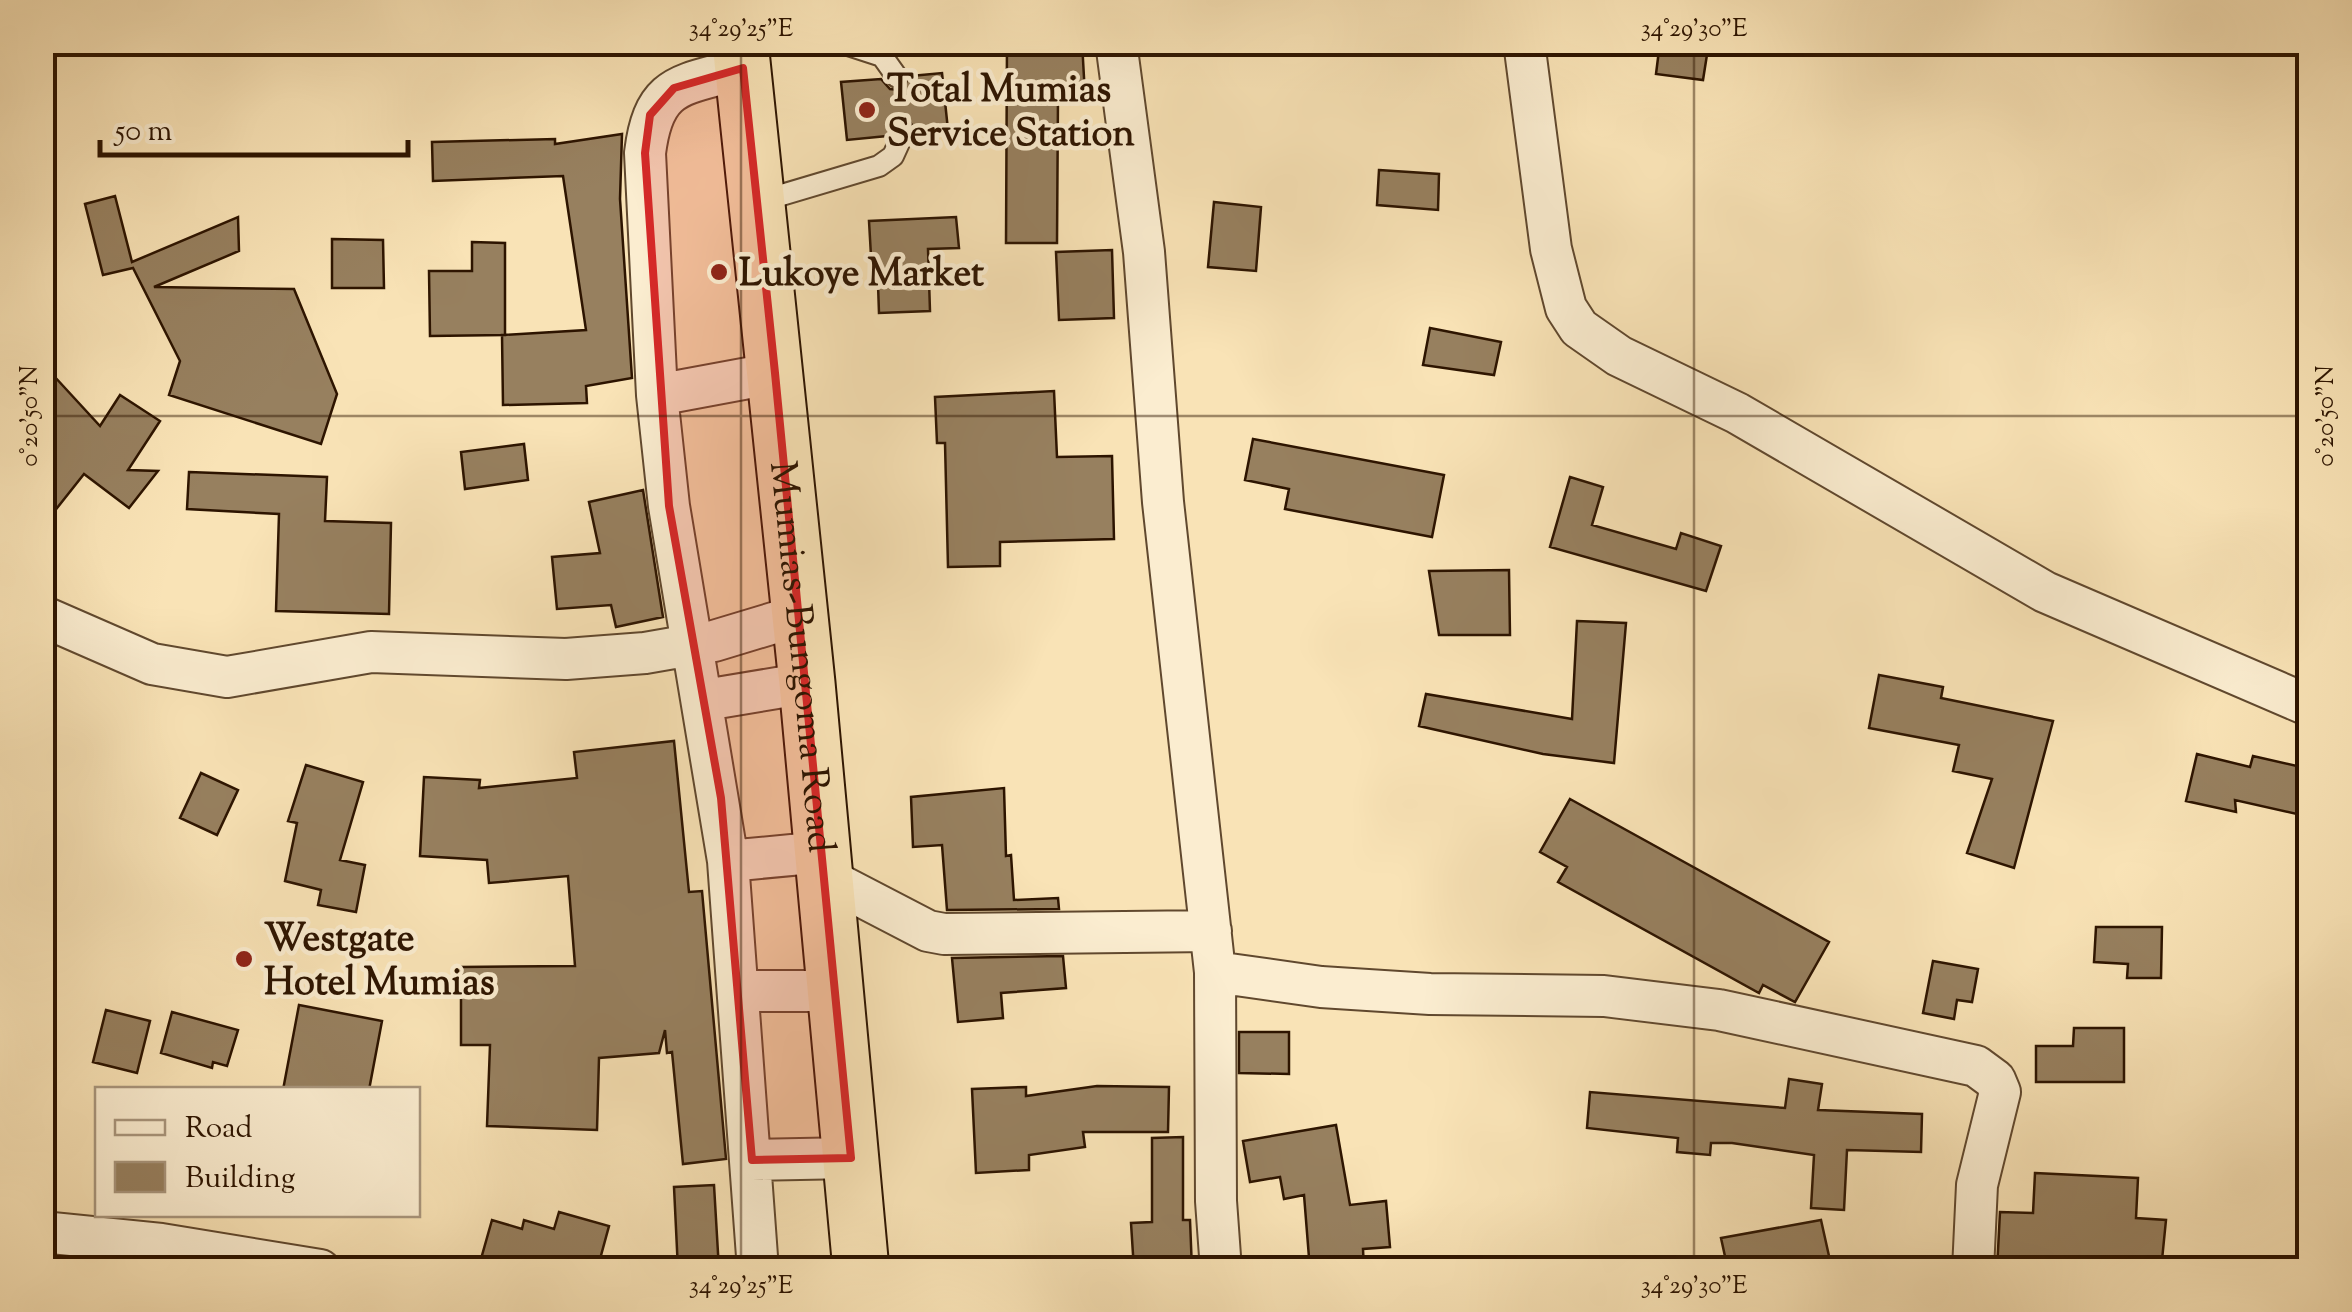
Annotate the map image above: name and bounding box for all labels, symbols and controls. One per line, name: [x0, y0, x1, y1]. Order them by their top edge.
text: 34°29'25"E: [689, 12, 793, 48]
text: 34°29'30"E: [1641, 12, 1747, 48]
place label: Total Mumias Service Station: [887, 65, 1135, 163]
scale bar: [100, 95, 408, 157]
marker: Total Mumias Service Station: [856, 99, 878, 121]
text: 50 m: [113, 111, 173, 154]
place label: Lukoye Market: [739, 249, 984, 303]
marker: Lukoye Market: [708, 261, 730, 283]
text: 0°20'50"N: [13, 365, 49, 467]
text: 0°20'50"N: [2309, 365, 2345, 467]
street label: Mumias-Bungoma Road: [753, 459, 846, 855]
place label: Westgate Hotel Mumias: [264, 914, 495, 1012]
marker: Westgate Hotel Mumias: [233, 948, 255, 970]
legend: [95, 1087, 420, 1217]
text: Road: [185, 1108, 252, 1151]
text: Building: [185, 1158, 295, 1201]
text: 34°29'25"E: [689, 1269, 793, 1305]
text: 34°29'30"E: [1641, 1269, 1747, 1305]

